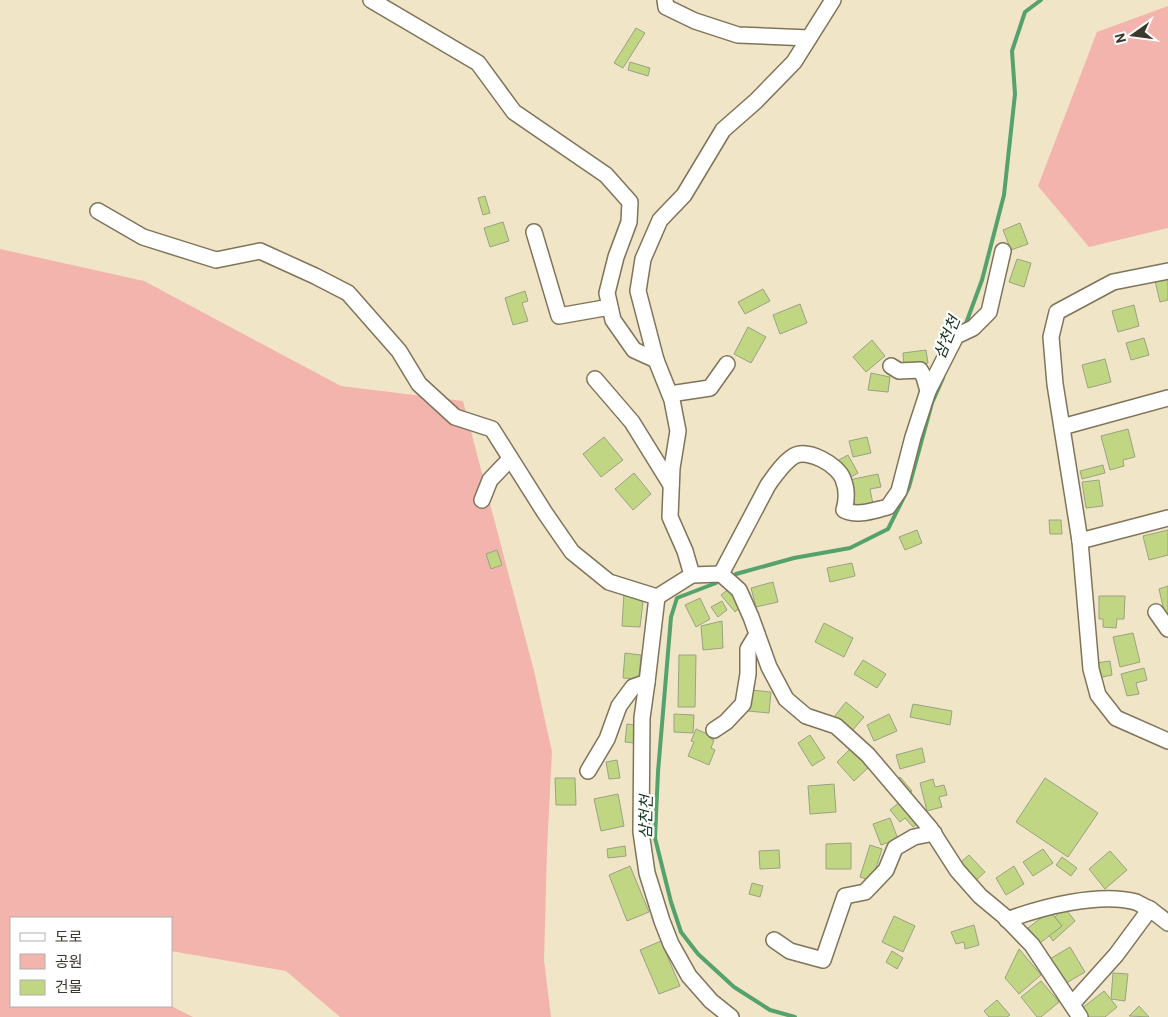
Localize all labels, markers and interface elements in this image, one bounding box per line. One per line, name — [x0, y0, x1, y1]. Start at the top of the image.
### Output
north arrow — [1108, 10, 1158, 60]
text: N — [1111, 32, 1129, 45]
water label: 삼천천 — [929, 311, 964, 361]
water label: 삼천천 — [635, 792, 655, 839]
legend — [10, 917, 172, 1007]
text: 도로 — [55, 927, 83, 945]
text: 공원 — [55, 952, 83, 970]
text: 건물 — [55, 977, 83, 995]

